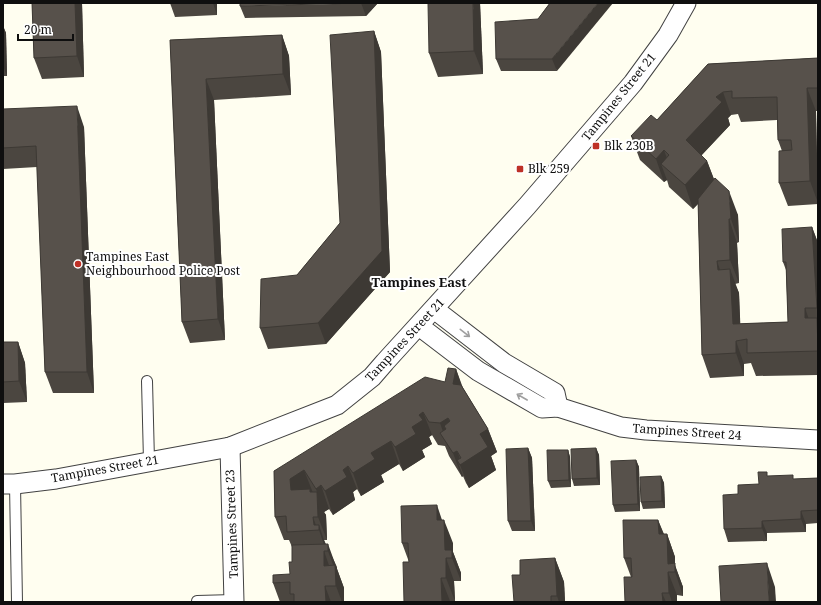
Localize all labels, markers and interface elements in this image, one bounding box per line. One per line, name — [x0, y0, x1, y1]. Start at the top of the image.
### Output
scale bar — [18, 16, 73, 42]
text: 20 m — [24, 21, 52, 38]
street label: Tampines Street 21 — [578, 49, 660, 144]
place label: Blk 230B — [604, 137, 654, 154]
marker: Blk 230B — [591, 141, 601, 151]
place label: Blk 259 — [528, 160, 570, 177]
marker: Blk 259 — [515, 164, 525, 174]
place label: Tampines East Neighbourhood Police Post — [86, 248, 240, 279]
marker: Tampines East Neighbourhood Police Post — [73, 259, 83, 269]
district label: Tampines East — [371, 273, 467, 291]
street label: Tampines Street 21 — [361, 294, 448, 385]
one-way arrow — [460, 329, 471, 337]
one-way arrow — [516, 392, 528, 400]
street label: Tampines Street 24 — [632, 419, 742, 444]
street label: Tampines Street 21 — [50, 451, 160, 486]
street label: Tampines Street 23 — [221, 469, 242, 579]

